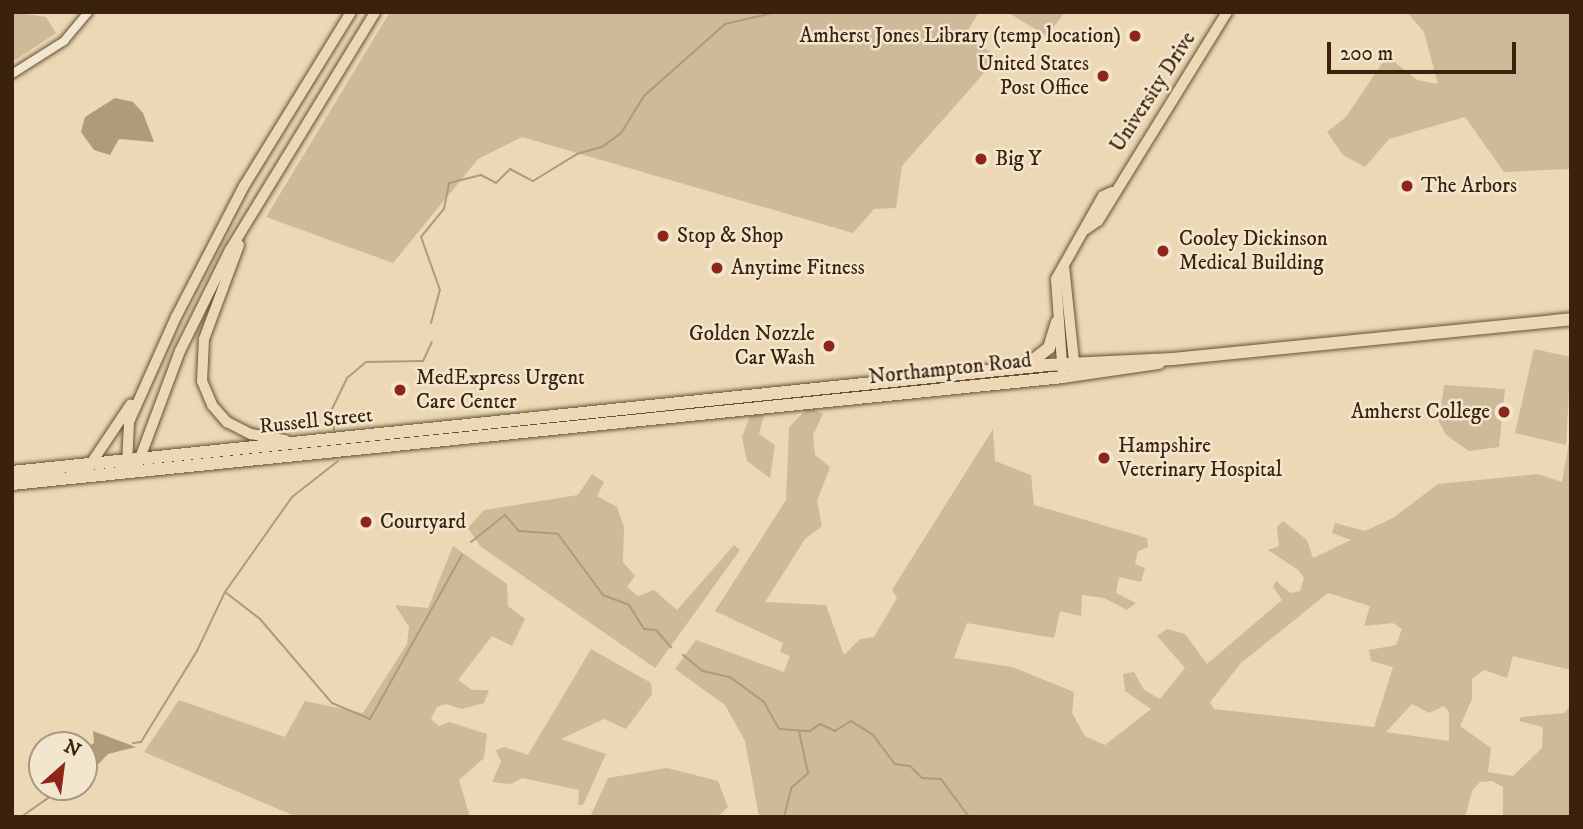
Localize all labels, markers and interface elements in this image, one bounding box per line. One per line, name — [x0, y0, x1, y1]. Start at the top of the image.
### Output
place label: Amherst Jones Library (temp location) — [800, 23, 1121, 49]
street label: University Drive — [1105, 27, 1201, 157]
marker: Amherst Jones Library (temp location) — [1127, 28, 1143, 44]
scale bar — [1331, 28, 1520, 72]
text: 200 m — [1340, 41, 1393, 67]
place label: United States Post Office — [977, 51, 1089, 101]
marker: United States Post Office — [1095, 68, 1111, 84]
place label: Big Y — [995, 146, 1042, 172]
marker: Big Y — [973, 151, 989, 167]
place label: The Arbors — [1421, 173, 1517, 199]
marker: The Arbors — [1399, 178, 1415, 194]
place label: Stop & Shop — [677, 223, 783, 249]
place label: Cooley Dickinson Medical Building — [1179, 226, 1328, 276]
marker: Stop & Shop — [655, 228, 671, 244]
marker: Cooley Dickinson Medical Building — [1153, 241, 1173, 261]
place label: Anytime Fitness — [731, 255, 865, 281]
marker: Anytime Fitness — [709, 260, 725, 276]
place label: Golden Nozzle Car Wash — [689, 321, 815, 371]
marker: Golden Nozzle Car Wash — [821, 338, 837, 354]
street label: Northampton Road — [867, 348, 1033, 390]
place label: MedExpress Urgent Care Center — [416, 365, 585, 415]
marker: MedExpress Urgent Care Center — [390, 380, 410, 400]
place label: Amherst College — [1351, 399, 1490, 425]
street label: Russell Street — [258, 403, 374, 439]
marker: Amherst College — [1496, 404, 1512, 420]
place label: Hampshire Veterinary Hospital — [1118, 433, 1282, 483]
marker: Hampshire Veterinary Hospital — [1096, 450, 1112, 466]
place label: Courtyard — [380, 509, 466, 535]
marker: Courtyard — [358, 514, 374, 530]
north arrow — [28, 731, 98, 801]
text: N — [60, 735, 84, 763]

